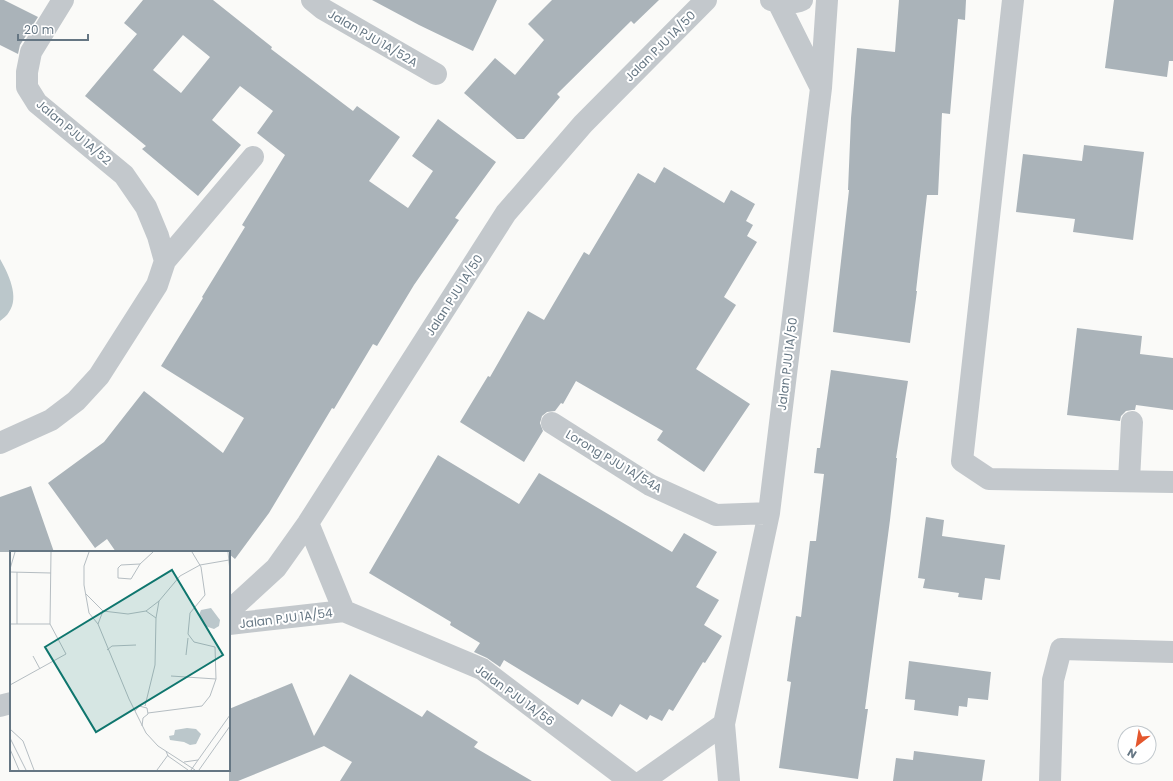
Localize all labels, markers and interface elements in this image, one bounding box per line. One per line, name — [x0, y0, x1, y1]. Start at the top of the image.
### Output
street label: Jalan PJU 1A/52A — [325, 5, 421, 71]
street label: Jalan PJU 1A/50 — [621, 7, 699, 85]
scale bar — [18, 16, 88, 42]
text: 20 m — [24, 21, 54, 38]
street label: Jalan PJU 1A/52 — [33, 96, 115, 168]
street label: Jalan PJU 1A/50 — [421, 251, 487, 339]
street label: Jalan PJU 1A/50 — [773, 316, 801, 412]
street label: Lorong PJU 1A/54A — [563, 426, 665, 496]
inset map — [10, 551, 230, 771]
street label: Jalan PJU 1A/54 — [238, 604, 334, 632]
street label: Jalan PJU 1A/56 — [472, 661, 558, 729]
north arrow — [1117, 725, 1157, 765]
text: N — [1124, 745, 1140, 763]

